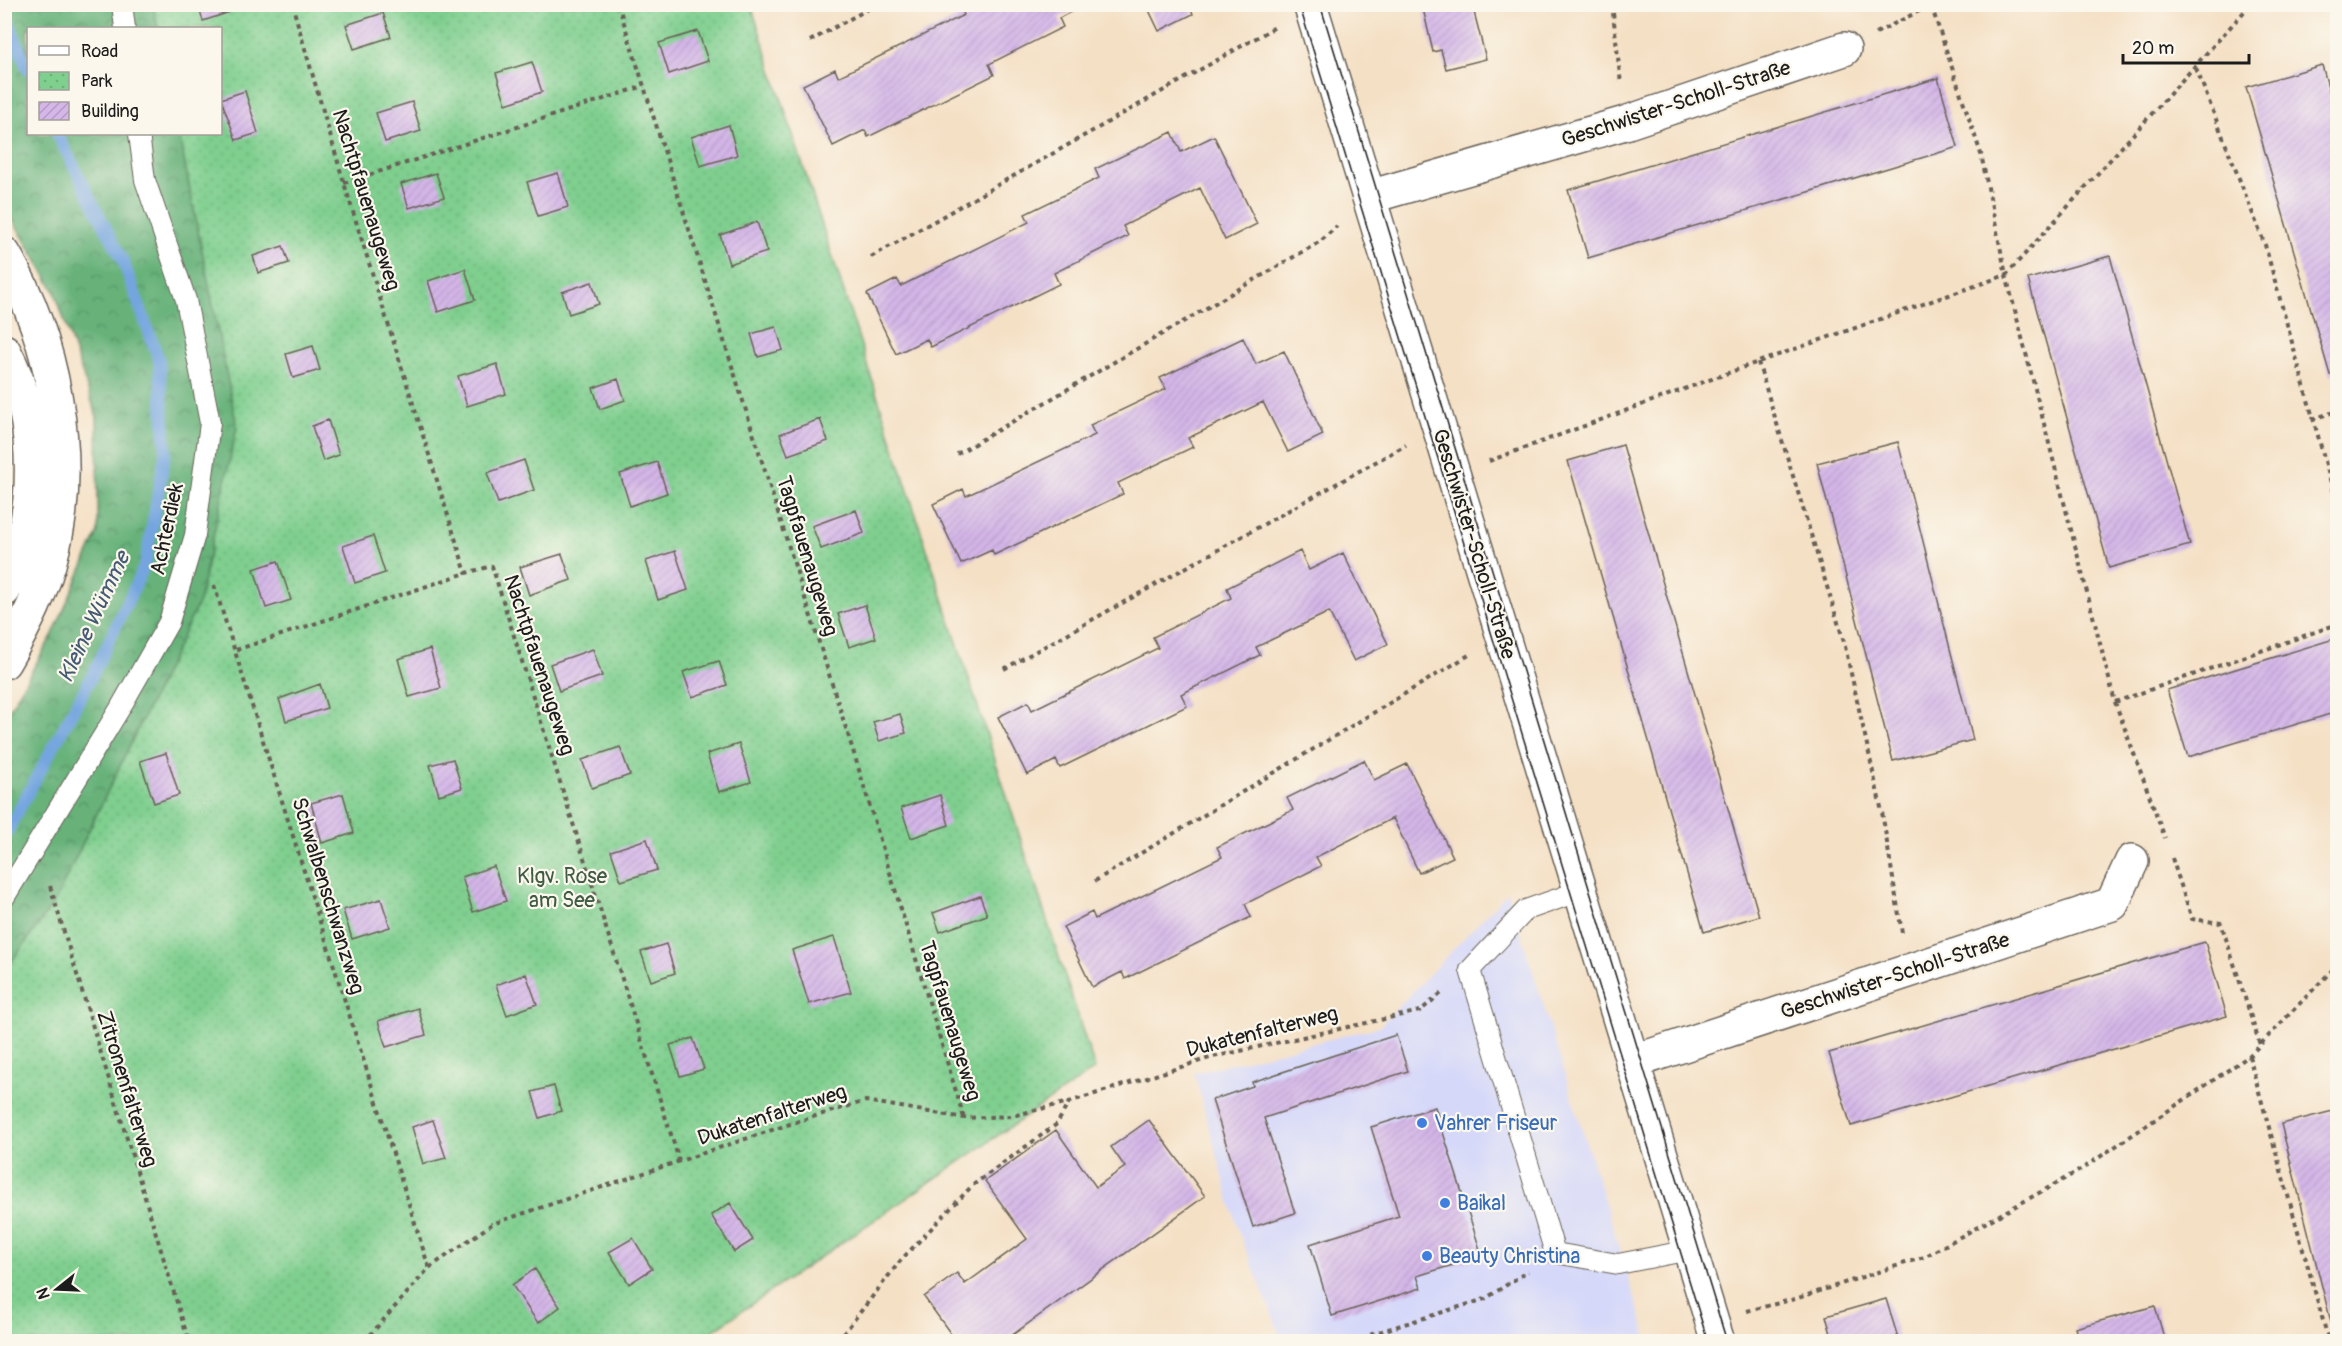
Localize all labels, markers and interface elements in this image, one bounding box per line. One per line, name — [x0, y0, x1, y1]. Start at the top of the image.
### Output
legend — [27, 27, 222, 135]
scale bar — [2123, 27, 2249, 65]
text: 20 m — [2132, 37, 2174, 60]
text: Road — [81, 40, 118, 63]
street label: Geschwister-Scholl-Straße — [1558, 54, 1795, 154]
text: Park — [81, 70, 113, 93]
text: Building — [81, 100, 139, 123]
street label: Nachtpfauenaugeweg — [326, 106, 406, 294]
street label: Geschwister-Scholl-Straße — [1426, 426, 1522, 663]
street label: Tagpfauenaugeweg — [770, 473, 844, 639]
street label: Achterdiek — [144, 480, 190, 577]
water label: Kleine Wümme — [51, 545, 137, 687]
street label: Nachtpfauenaugeweg — [497, 571, 581, 759]
street label: Schwalbenschwanzweg — [285, 794, 371, 998]
park label: Klgv. Rose am See — [517, 863, 608, 914]
street label: Geschwister-Scholl-Straße — [1777, 926, 2014, 1026]
street label: Tagpfauenaugeweg — [913, 938, 987, 1104]
street label: Dukatenfalterweg — [1183, 1000, 1341, 1064]
street label: Zitronenfalterweg — [90, 1007, 164, 1171]
street label: Dukatenfalterweg — [694, 1078, 850, 1152]
place label: Vahrer Friseur — [1434, 1110, 1558, 1137]
marker: Vahrer Friseur — [1415, 1116, 1429, 1130]
place label: Baikal — [1457, 1190, 1506, 1217]
marker: Baikal — [1438, 1196, 1452, 1210]
place label: Beauty Christina — [1439, 1243, 1580, 1270]
marker: Beauty Christina — [1420, 1249, 1434, 1263]
north arrow — [27, 1259, 87, 1319]
text: N — [32, 1285, 55, 1302]

